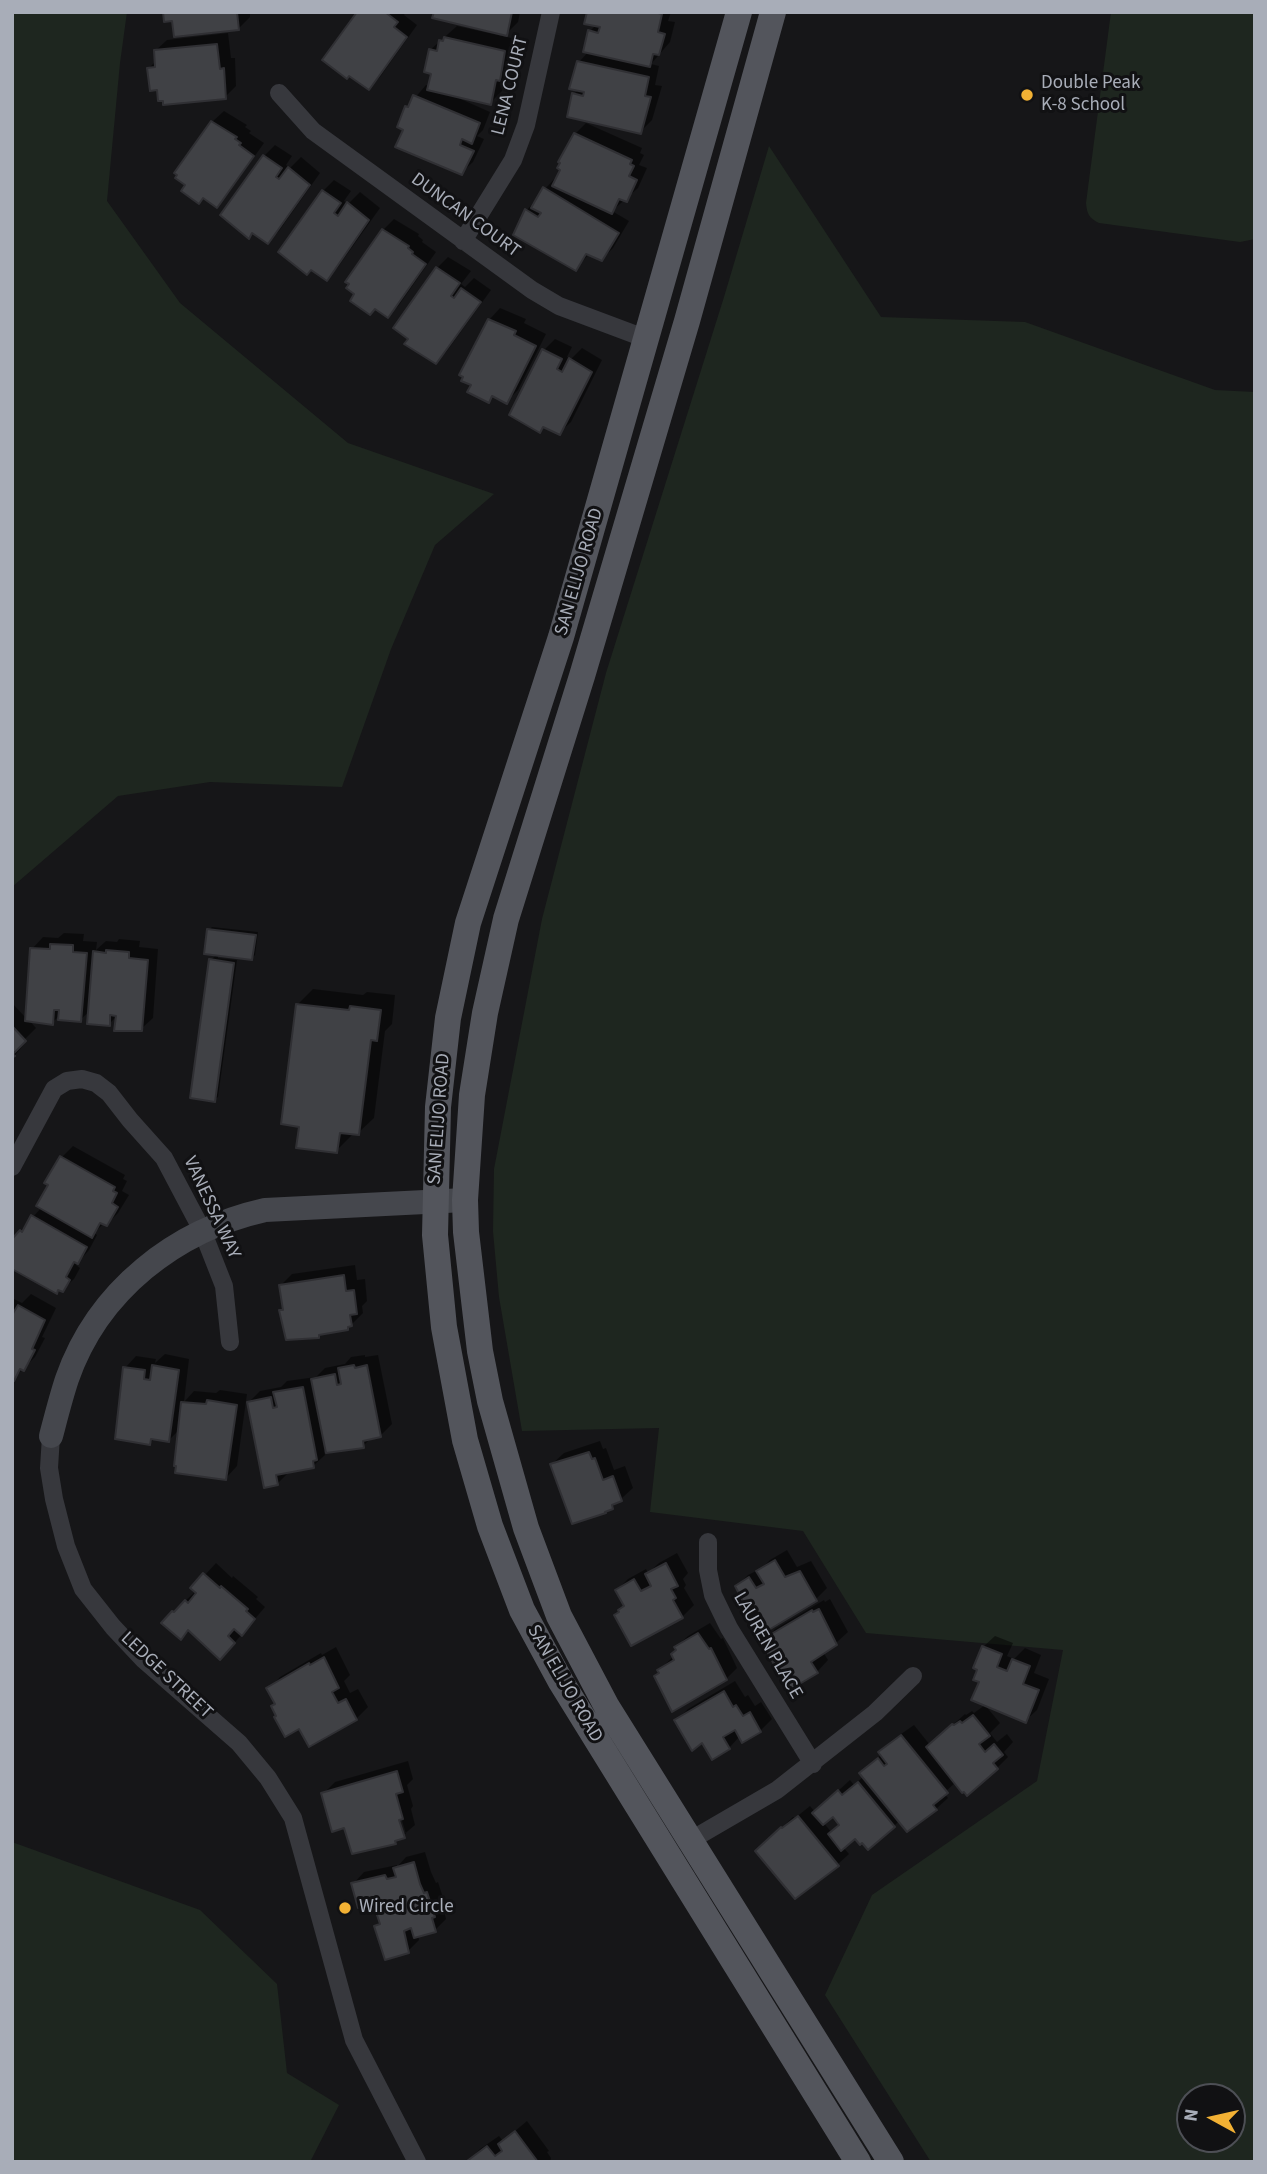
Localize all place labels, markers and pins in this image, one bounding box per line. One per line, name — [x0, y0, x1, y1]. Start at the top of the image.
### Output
place label: Double Peak K-8 School — [1041, 73, 1140, 117]
marker: Double Peak K-8 School — [1019, 87, 1035, 103]
place label: Wired Circle — [359, 1897, 454, 1919]
marker: Wired Circle — [337, 1900, 353, 1916]

